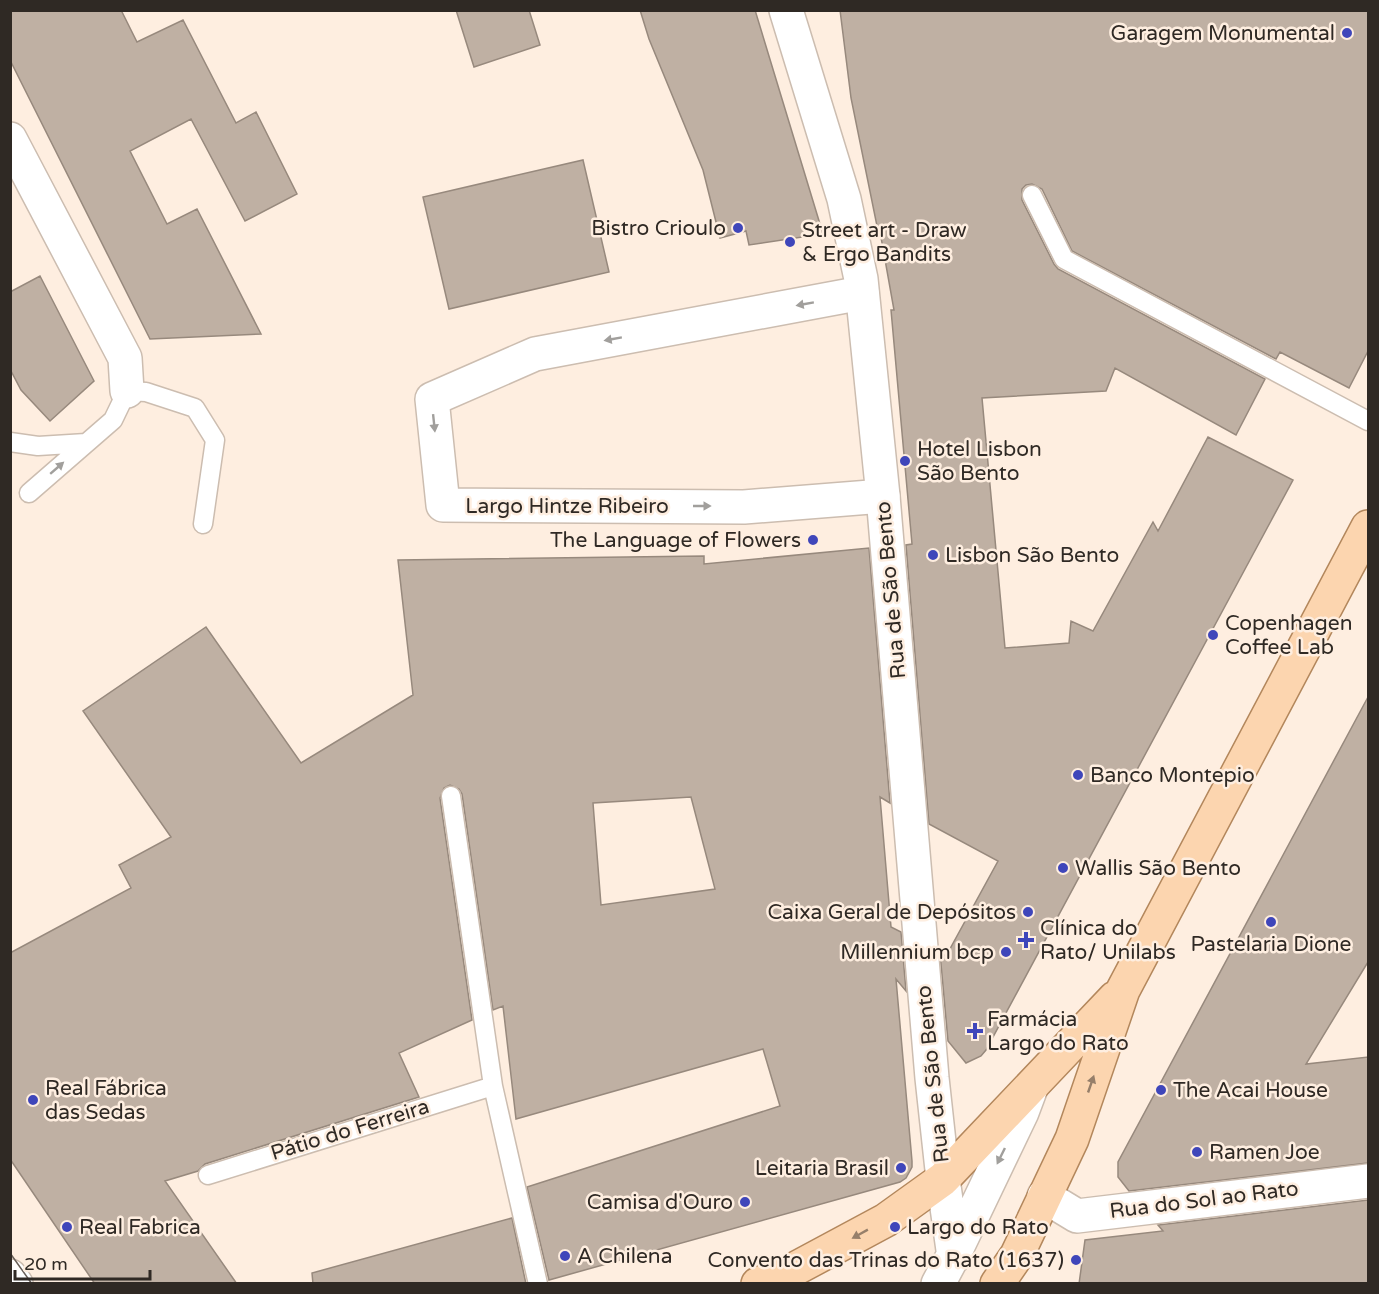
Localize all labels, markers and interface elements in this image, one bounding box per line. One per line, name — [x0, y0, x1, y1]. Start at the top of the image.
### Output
place label: Garagem Monumental — [1111, 21, 1335, 46]
marker: Garagem Monumental — [1340, 26, 1354, 40]
place label: Bistro Crioulo — [591, 216, 726, 241]
place label: Street art - Draw & Ergo Bandits — [802, 218, 967, 267]
marker: Bistro Crioulo — [731, 221, 745, 235]
marker: Street art - Draw & Ergo Bandits — [783, 235, 797, 249]
one-way arrow — [795, 300, 814, 309]
one-way arrow — [603, 335, 622, 344]
one-way arrow — [429, 413, 439, 432]
place label: Hotel Lisbon São Bento — [917, 437, 1042, 486]
marker: Hotel Lisbon São Bento — [898, 454, 912, 468]
one-way arrow — [49, 462, 64, 475]
street label: Largo Hintze Ribeiro — [465, 494, 669, 519]
street label: Rua de São Bento — [871, 500, 911, 680]
one-way arrow — [693, 501, 712, 511]
place label: The Language of Flowers — [550, 528, 801, 553]
marker: The Language of Flowers — [806, 533, 820, 547]
place label: Lisbon São Bento — [945, 543, 1119, 568]
marker: Lisbon São Bento — [926, 548, 940, 562]
place label: Copenhagen Coffee Lab — [1225, 611, 1352, 660]
marker: Copenhagen Coffee Lab — [1206, 628, 1220, 642]
place label: Banco Montepio — [1090, 763, 1255, 788]
marker: Banco Montepio — [1071, 768, 1085, 782]
place label: Wallis São Bento — [1075, 856, 1241, 881]
marker: Wallis São Bento — [1056, 861, 1070, 875]
place label: Caixa Geral de Depósitos — [768, 900, 1016, 925]
marker: Caixa Geral de Depósitos — [1021, 905, 1035, 919]
marker: Pastelaria Dione — [1264, 915, 1278, 929]
place label: Clínica do Rato/ Unilabs — [1040, 916, 1176, 965]
marker: Clínica do Rato/ Unilabs — [1017, 931, 1035, 949]
place label: Pastelaria Dione — [1191, 932, 1352, 957]
place label: Millennium bcp — [840, 940, 994, 965]
marker: Millennium bcp — [999, 945, 1013, 959]
street label: Rua de São Bento — [911, 984, 955, 1164]
place label: Farmácia Largo do Rato — [987, 1007, 1129, 1056]
marker: Farmácia Largo do Rato — [968, 1024, 982, 1038]
one-way arrow — [1087, 1075, 1096, 1093]
place label: Real Fábrica das Sedas — [45, 1076, 167, 1125]
place label: The Acai House — [1173, 1078, 1328, 1103]
marker: The Acai House — [1154, 1083, 1168, 1097]
marker: Real Fábrica das Sedas — [26, 1093, 40, 1107]
street label: Pátio do Ferreira — [268, 1094, 432, 1166]
place label: Ramen Joe — [1209, 1140, 1320, 1165]
marker: Ramen Joe — [1190, 1145, 1204, 1159]
one-way arrow — [996, 1147, 1005, 1164]
place label: Leitaria Brasil — [755, 1156, 889, 1181]
marker: Leitaria Brasil — [894, 1161, 908, 1175]
street label: Rua do Sol ao Rato — [1108, 1176, 1300, 1224]
place label: Camisa d'Ouro — [587, 1190, 733, 1215]
marker: Camisa d'Ouro — [738, 1195, 752, 1209]
place label: Real Fabrica — [79, 1215, 201, 1240]
place label: Largo do Rato — [907, 1215, 1049, 1240]
marker: Real Fabrica — [60, 1220, 74, 1234]
marker: Largo do Rato — [888, 1220, 902, 1234]
one-way arrow — [851, 1229, 868, 1239]
scale bar — [15, 1243, 150, 1281]
place label: A Chilena — [577, 1244, 672, 1269]
place label: Convento das Trinas do Rato (1637) — [707, 1248, 1064, 1273]
marker: A Chilena — [558, 1249, 572, 1263]
text: 20 m — [24, 1253, 68, 1275]
marker: Convento das Trinas do Rato (1637) — [1069, 1253, 1083, 1267]

